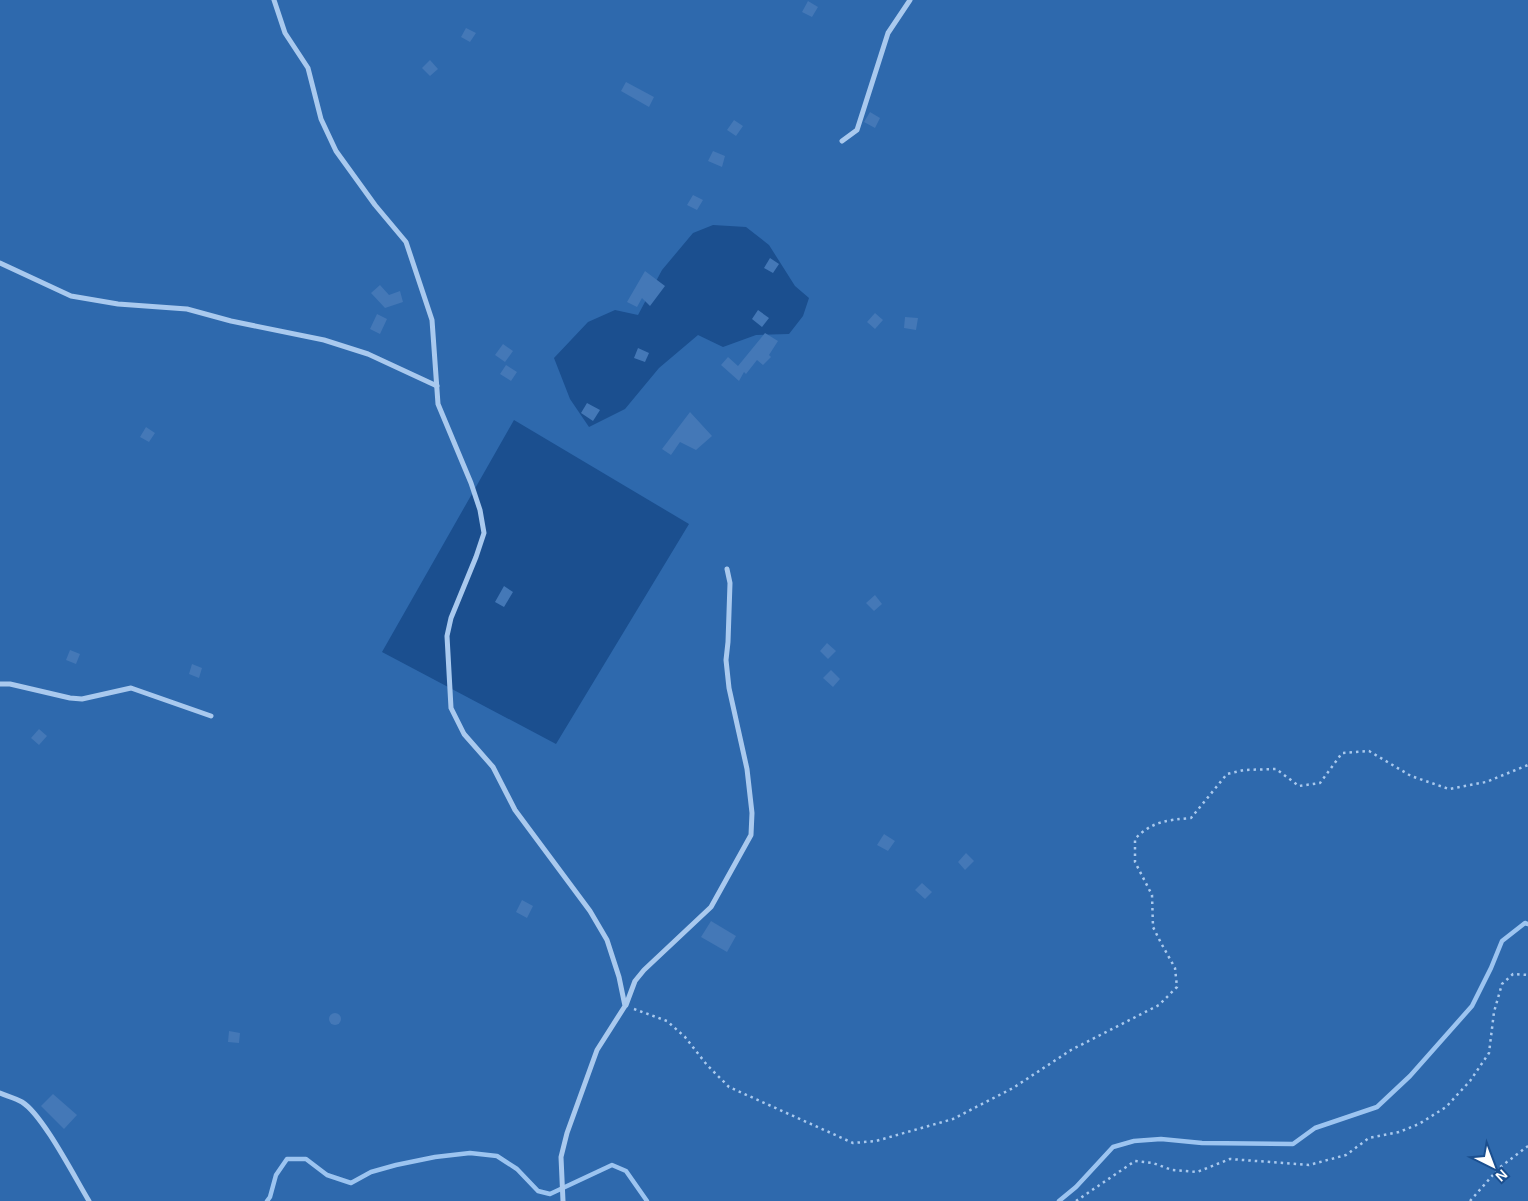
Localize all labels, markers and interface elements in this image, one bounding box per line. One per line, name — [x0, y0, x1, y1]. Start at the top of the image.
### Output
north arrow — [1468, 1141, 1518, 1191]
text: N — [1493, 1166, 1511, 1185]

